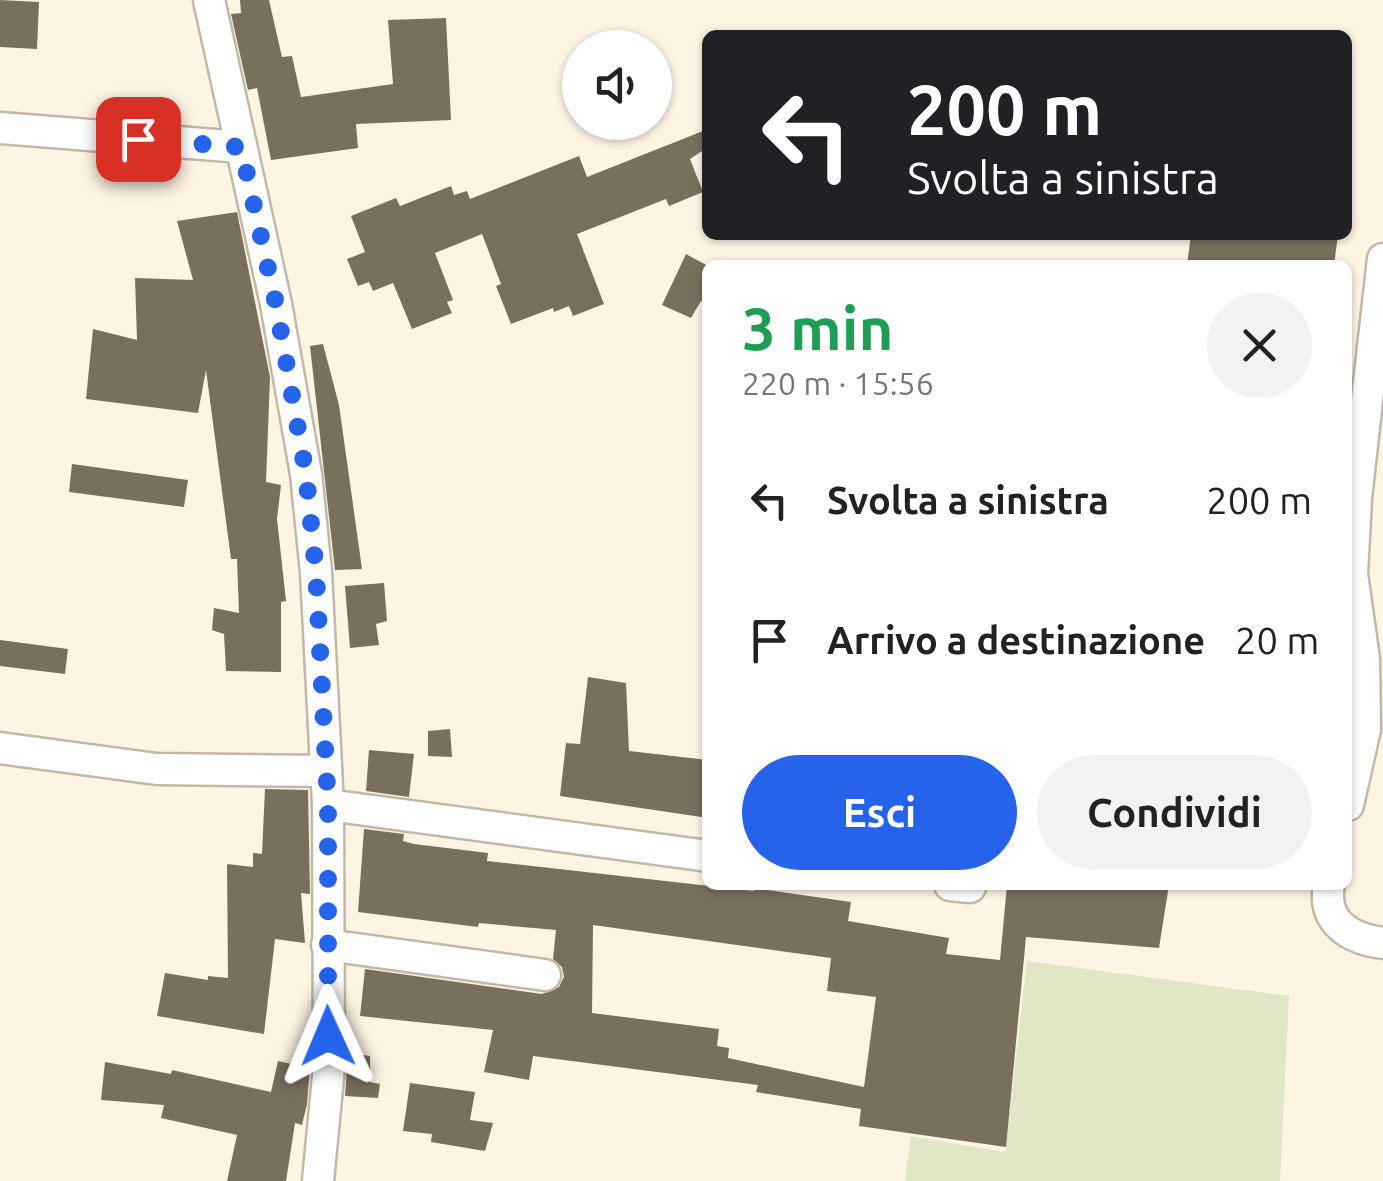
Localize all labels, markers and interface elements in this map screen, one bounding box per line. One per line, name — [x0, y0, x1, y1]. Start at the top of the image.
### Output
map controls — [562, 30, 672, 140]
button: sound — [562, 30, 672, 140]
icon: left — [742, 70, 872, 200]
text: 200 m — [907, 70, 1102, 148]
pin — [96, 97, 181, 182]
icon: arrive — [111, 112, 166, 167]
text: Svolta a sinistra — [907, 152, 1219, 203]
button: close — [1207, 293, 1312, 398]
text: 3 min — [742, 294, 894, 361]
text: 220 m · 15:56 — [742, 365, 934, 401]
icon: left — [742, 473, 797, 528]
text: Svolta a sinistra — [827, 479, 1109, 521]
text: 200 m — [1206, 479, 1312, 521]
icon: arrive — [742, 613, 797, 668]
text: Arrivo a destinazione — [827, 619, 1205, 661]
text: 20 m — [1235, 619, 1319, 661]
button: Esci — [742, 755, 1017, 870]
button: Condividi — [1037, 755, 1312, 870]
position arrow — [276, 984, 380, 1088]

